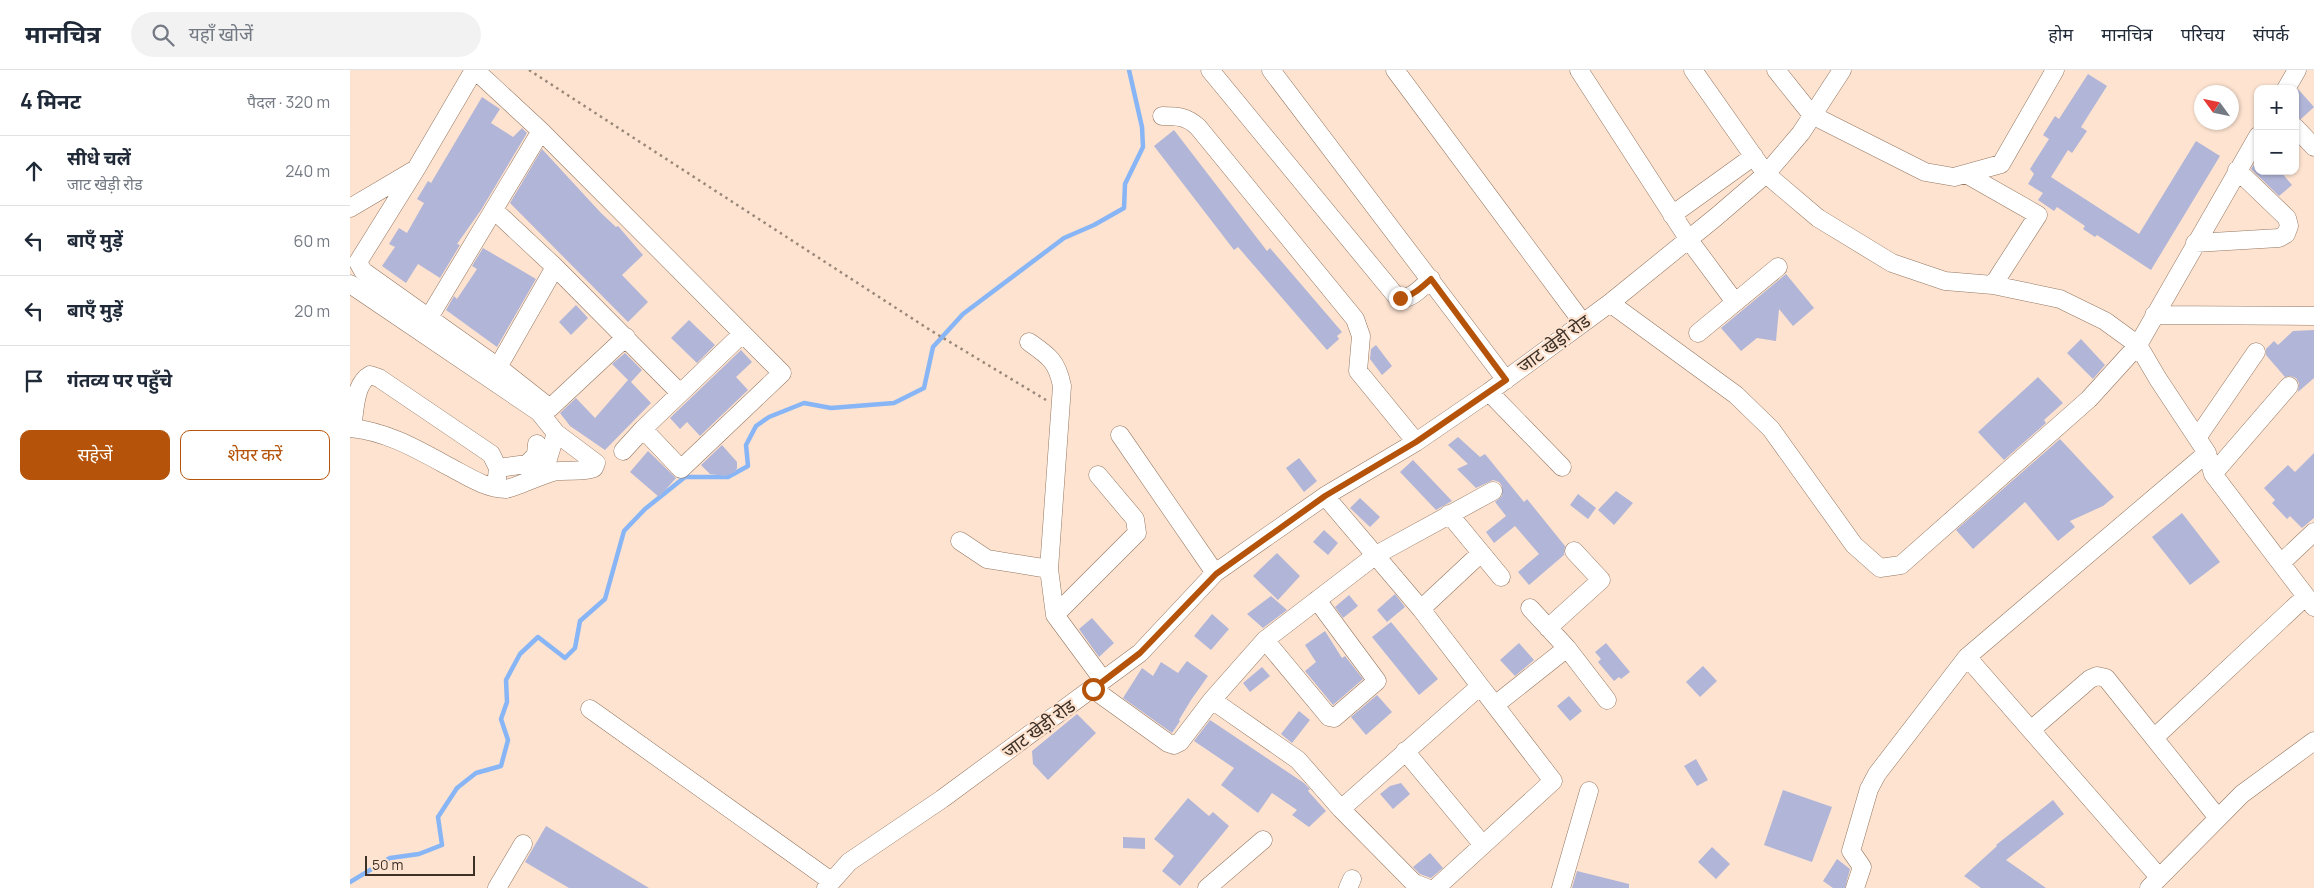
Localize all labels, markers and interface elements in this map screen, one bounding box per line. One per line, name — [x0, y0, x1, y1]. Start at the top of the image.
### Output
search box — [131, 12, 481, 57]
text: मानचित्र — [25, 17, 101, 50]
icon: search — [149, 21, 177, 49]
text: यहाँ खोजें — [189, 21, 253, 47]
text: होम — [2048, 22, 2073, 46]
text: मानचित्र — [2101, 22, 2153, 46]
text: परिचय — [2181, 22, 2225, 46]
text: संपर्क — [2253, 22, 2289, 46]
north arrow — [2194, 85, 2239, 130]
map controls — [2254, 85, 2299, 175]
button: + — [2254, 85, 2299, 130]
text: 4 मिनट — [20, 87, 81, 115]
text: पैदल · 320 m — [247, 91, 330, 113]
button: − — [2254, 130, 2299, 175]
text: सीधे चलें — [67, 145, 131, 171]
icon: ahead — [20, 157, 48, 185]
text: 240 m — [285, 160, 330, 182]
text: जाट खेड़ी रोड — [67, 173, 143, 195]
icon: left — [20, 227, 48, 255]
text: बाएँ मुड़ें — [67, 227, 123, 253]
text: 60 m — [294, 230, 330, 252]
route end — [1389, 287, 1412, 310]
icon: left — [20, 297, 48, 325]
text: बाएँ मुड़ें — [67, 297, 123, 323]
text: 20 m — [294, 300, 330, 322]
street label: जाट खेड़ी रोड — [1512, 308, 1595, 378]
icon: arrive — [20, 367, 48, 395]
text: गंतव्य पर पहुँचे — [67, 367, 172, 393]
button: सहेजें — [20, 430, 170, 480]
button: शेयर करें — [180, 430, 330, 480]
route start — [1082, 678, 1105, 701]
street label: जाट खेड़ी रोड — [997, 693, 1080, 763]
scale bar — [365, 853, 475, 876]
text: 50 m — [372, 855, 403, 874]

